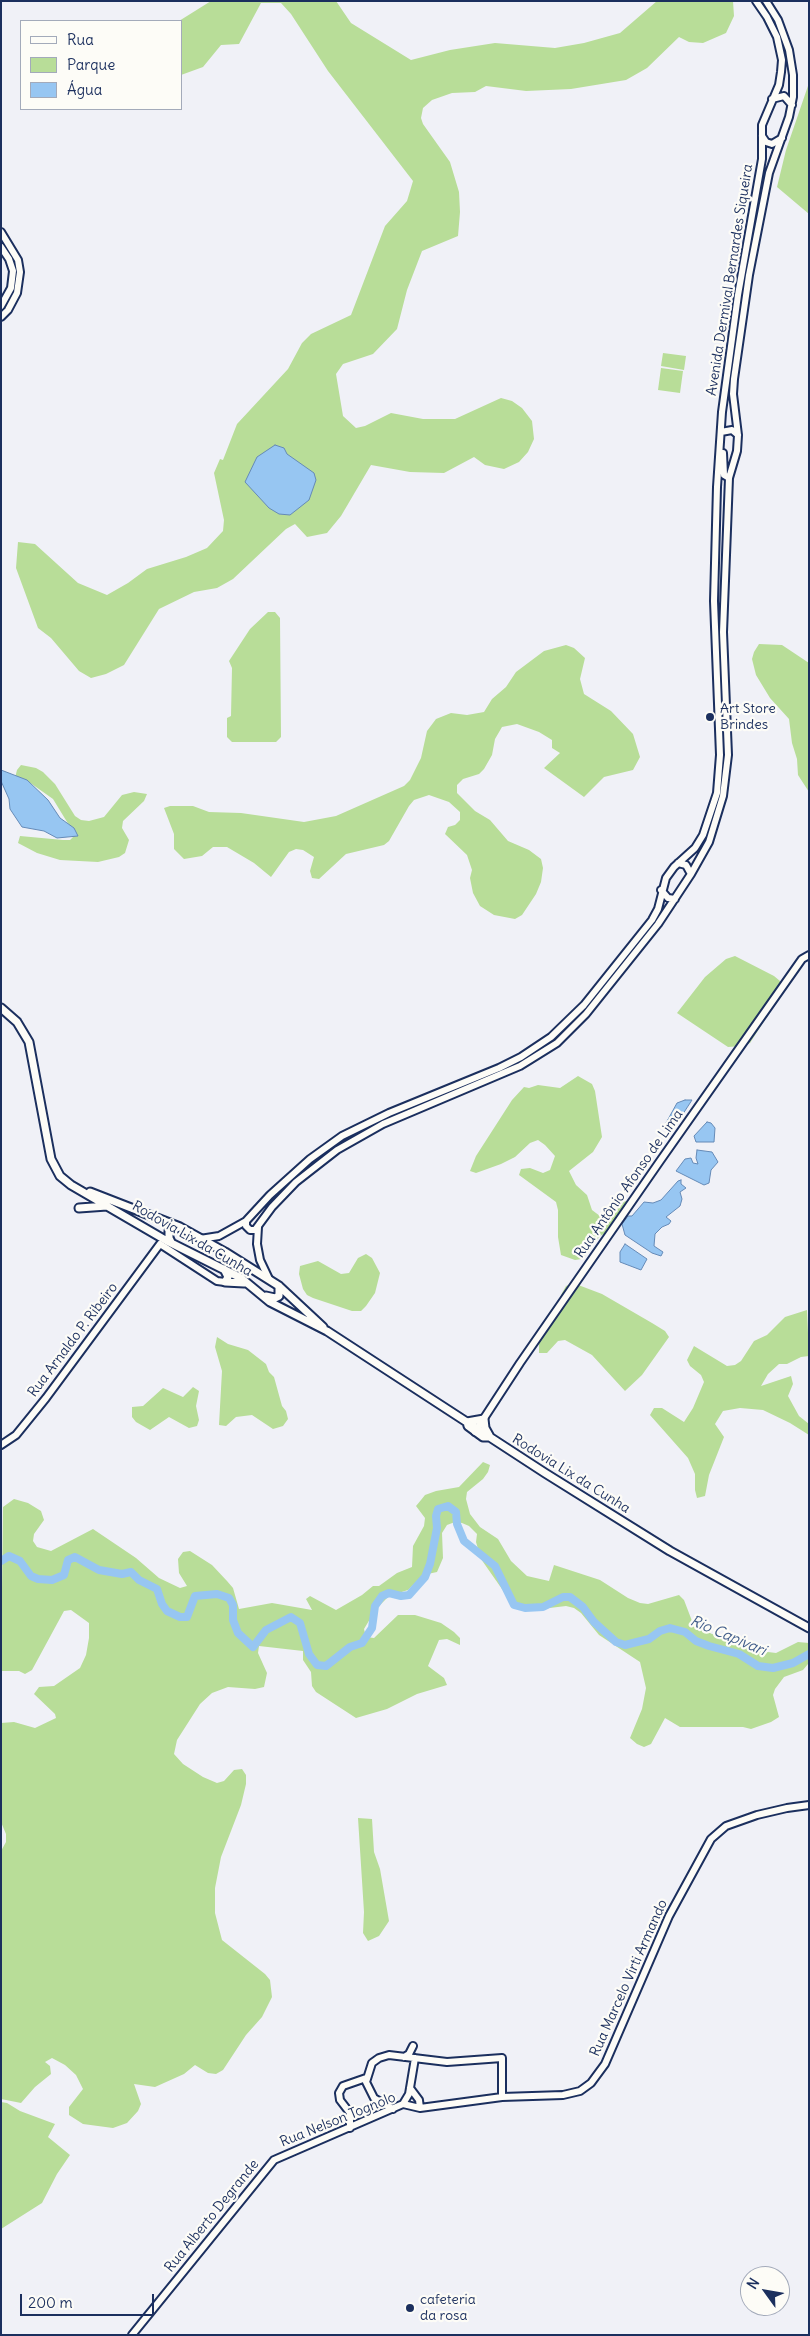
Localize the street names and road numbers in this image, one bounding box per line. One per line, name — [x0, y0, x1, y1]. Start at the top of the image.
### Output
street label: Avenida Dermival Bernardes Siqueira — [703, 163, 757, 397]
street label: Rua Antônio Afonso de Lima — [571, 1107, 687, 1261]
street label: Rodovia Lix da Cunha — [129, 1198, 255, 1280]
street label: Rua Arnaldo P. Ribeiro — [24, 1279, 122, 1401]
street label: Rodovia Lix da Cunha — [509, 1431, 633, 1517]
street label: Rua Marcelo Virti Armando — [587, 1897, 671, 2059]
street label: Rua Nelson Tognolo — [278, 2089, 398, 2151]
street label: Rua Alberto Degrande — [161, 2156, 263, 2276]

